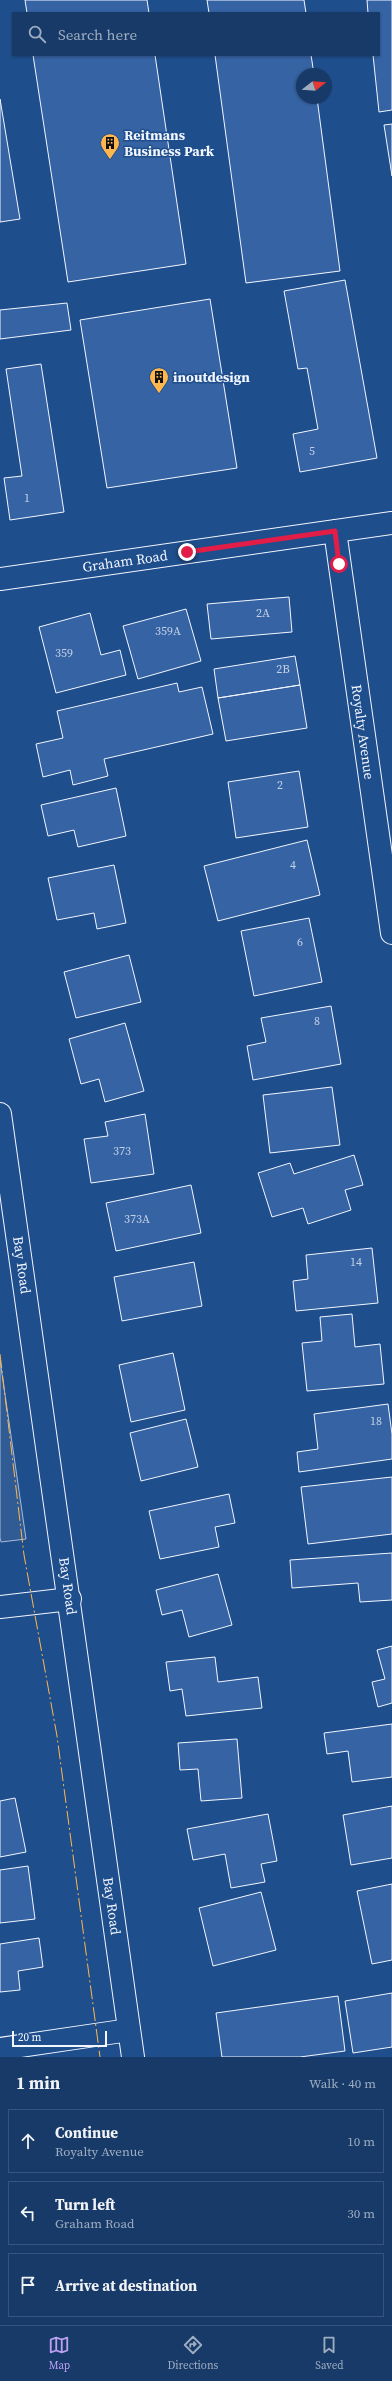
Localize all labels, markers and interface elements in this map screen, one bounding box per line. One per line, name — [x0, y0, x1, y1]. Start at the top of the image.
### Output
search box — [12, 12, 380, 56]
icon: search — [26, 23, 48, 45]
text: Search here — [58, 24, 137, 45]
north arrow — [296, 68, 332, 104]
place label: Reitmans Business Park — [124, 125, 215, 161]
building icon: Reitmans Business Park — [99, 132, 121, 160]
building icon: inoutdesign — [148, 366, 170, 394]
place label: inoutdesign — [173, 367, 250, 387]
house number: 5 — [309, 443, 315, 459]
house number: 1 — [24, 490, 30, 506]
route end — [178, 543, 196, 561]
street label: Graham Road — [81, 545, 169, 577]
route start — [330, 555, 348, 573]
house number: 2A — [256, 605, 270, 621]
house number: 359A — [155, 623, 181, 639]
house number: 359 — [55, 645, 73, 661]
house number: 2B — [276, 661, 290, 677]
street label: Royalty Avenue — [346, 683, 380, 781]
house number: 2 — [277, 777, 283, 793]
house number: 4 — [290, 857, 296, 873]
house number: 6 — [297, 934, 303, 950]
house number: 8 — [314, 1013, 320, 1029]
house number: 373 — [113, 1143, 131, 1159]
house number: 373A — [124, 1211, 150, 1227]
street label: Bay Road — [8, 1235, 36, 1295]
house number: 14 — [350, 1254, 362, 1270]
house number: 18 — [370, 1413, 382, 1429]
street label: Bay Road — [54, 1556, 82, 1616]
street label: Bay Road — [98, 1876, 126, 1936]
scale bar — [12, 2029, 107, 2048]
text: 20 m — [18, 2030, 41, 2045]
text: 1 min — [16, 2071, 60, 2095]
text: Walk · 40 m — [309, 2075, 376, 2092]
text: Continue — [55, 2122, 118, 2143]
icon: ahead — [17, 2130, 39, 2152]
text: 10 m — [347, 2133, 375, 2150]
text: Royalty Avenue — [55, 2143, 144, 2160]
text: Turn left — [55, 2194, 115, 2215]
icon: left — [17, 2202, 39, 2224]
text: 30 m — [347, 2205, 375, 2222]
text: Graham Road — [55, 2215, 134, 2232]
icon: arrive — [17, 2274, 39, 2296]
text: Arrive at destination — [55, 2275, 197, 2296]
tab: Map — [48, 2334, 70, 2373]
tab: Directions — [167, 2334, 218, 2373]
tab: Saved — [315, 2334, 344, 2373]

